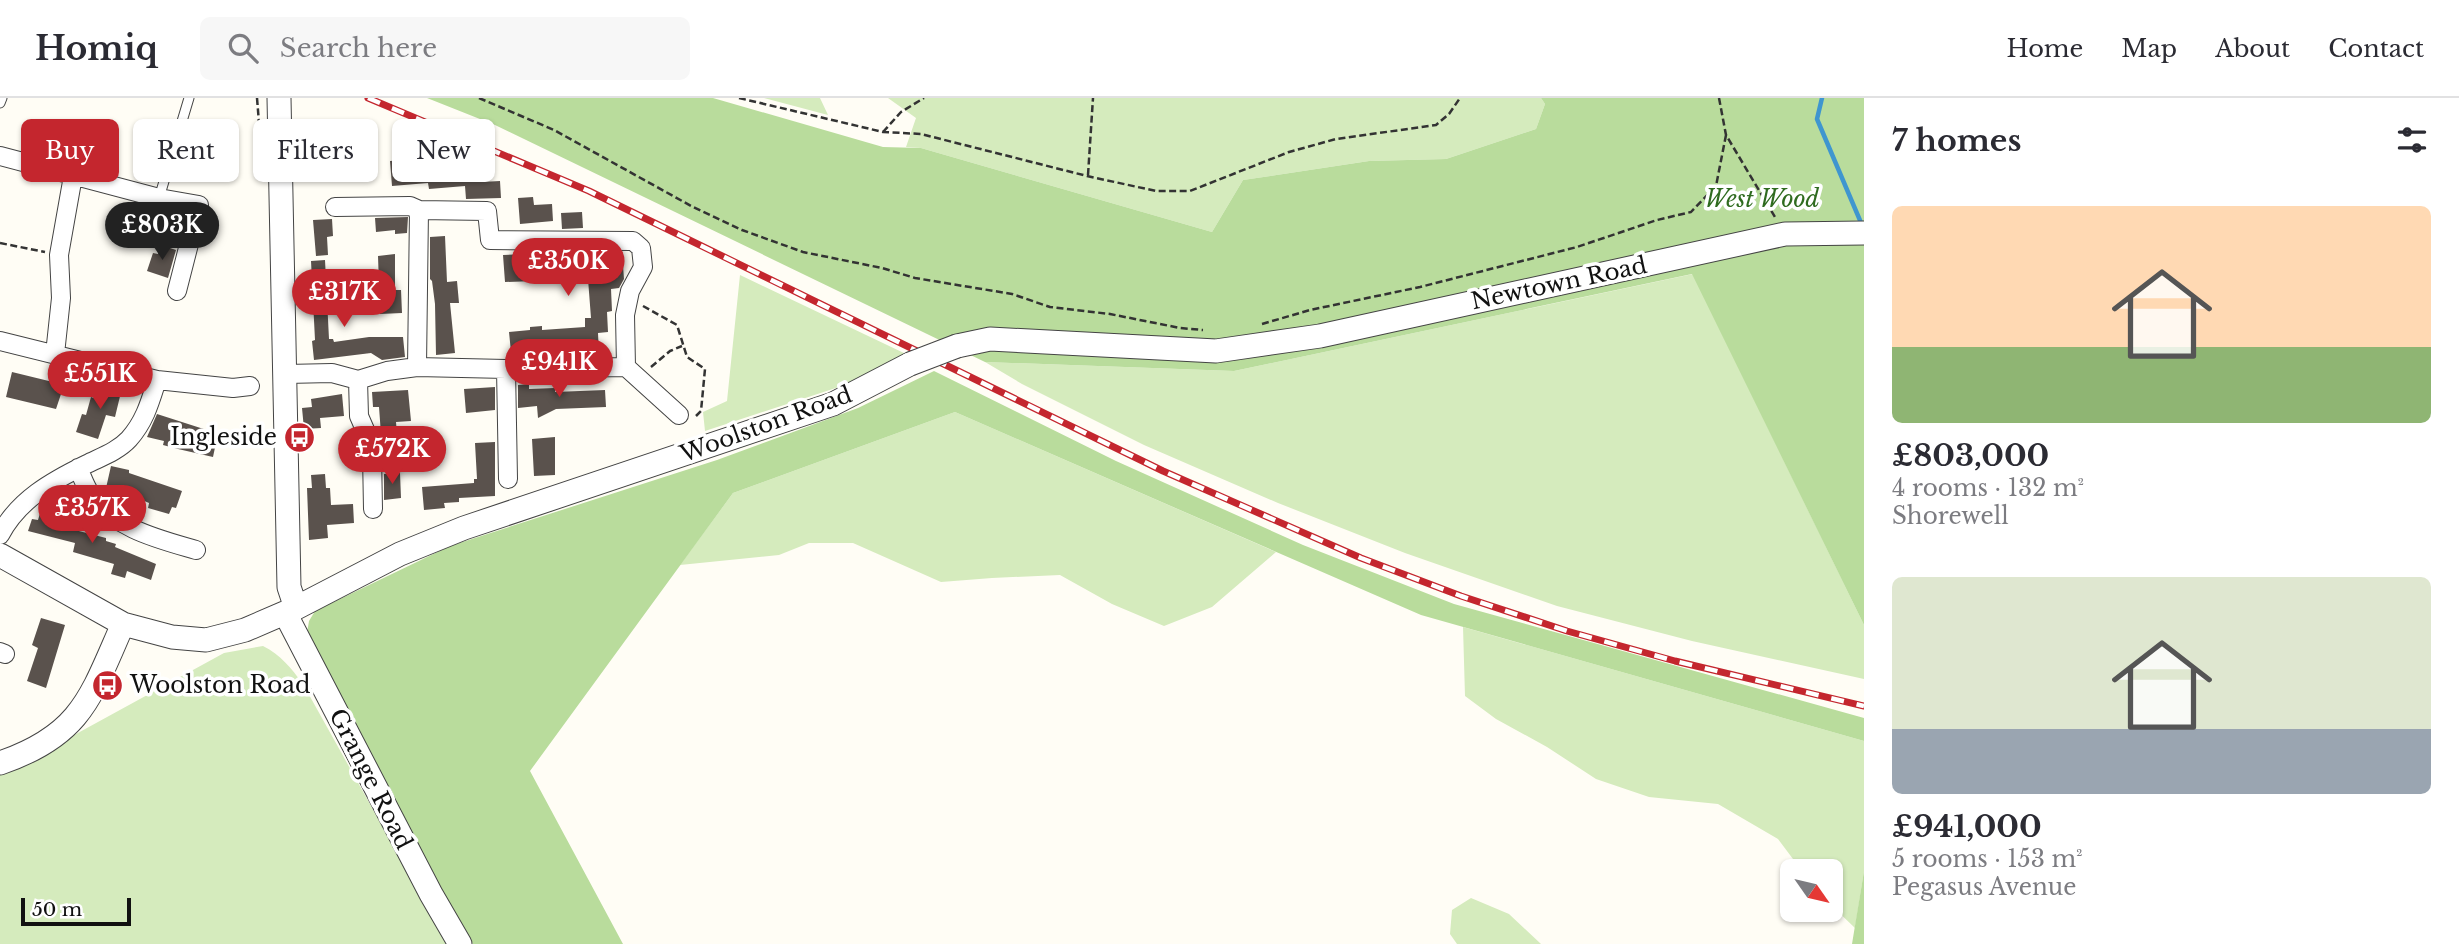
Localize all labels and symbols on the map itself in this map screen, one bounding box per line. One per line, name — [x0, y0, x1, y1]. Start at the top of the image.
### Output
park label: West Wood — [1705, 185, 1819, 213]
pin: £803K — [113, 202, 211, 262]
pin: £350K — [519, 238, 617, 298]
street label: Newtown Road — [1469, 251, 1649, 315]
pin: £317K — [295, 270, 393, 329]
pin: £941K — [510, 340, 608, 399]
pin: £551K — [51, 352, 149, 411]
street label: Woolston Road — [675, 380, 856, 468]
bus stop icon: Ingleside — [283, 420, 317, 454]
place label: Ingleside — [170, 423, 277, 451]
pin: £572K — [343, 426, 441, 486]
pin: £357K — [43, 486, 141, 545]
bus stop icon: Woolston Road — [90, 668, 124, 702]
place label: Woolston Road — [129, 671, 311, 699]
street label: Grange Road — [324, 704, 418, 854]
north arrow — [1780, 859, 1843, 922]
scale bar — [21, 895, 131, 927]

